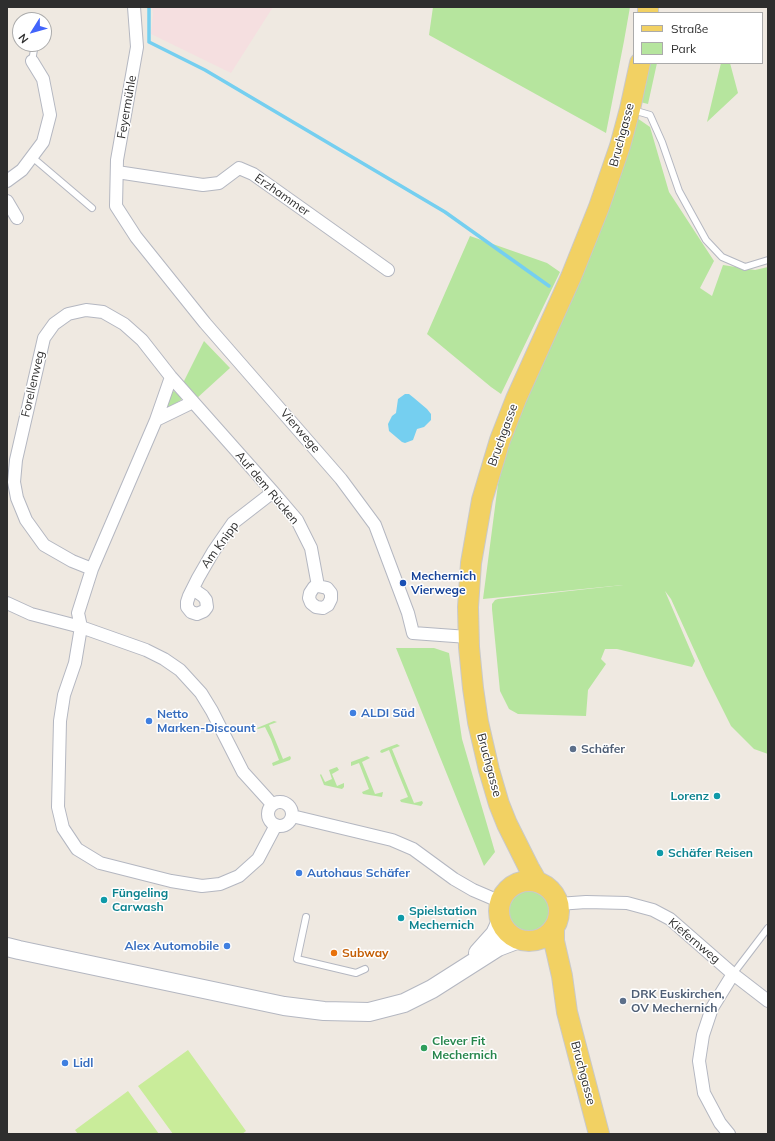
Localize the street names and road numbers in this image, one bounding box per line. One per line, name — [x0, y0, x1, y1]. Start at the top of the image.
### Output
street label: Feyermühle — [114, 74, 140, 140]
street label: Bruchgasse — [607, 102, 637, 168]
street label: Erzhammer — [252, 171, 312, 219]
street label: Forellenweg — [18, 350, 48, 418]
street label: Bruchgasse — [485, 402, 521, 468]
street label: Vierwege — [277, 406, 323, 456]
street label: Auf dem Rücken — [232, 448, 302, 528]
street label: Am Knipp — [198, 519, 242, 571]
street label: Bruchgasse — [474, 732, 504, 798]
street label: Kiefernweg — [665, 915, 723, 967]
street label: Bruchgasse — [568, 1040, 598, 1106]

